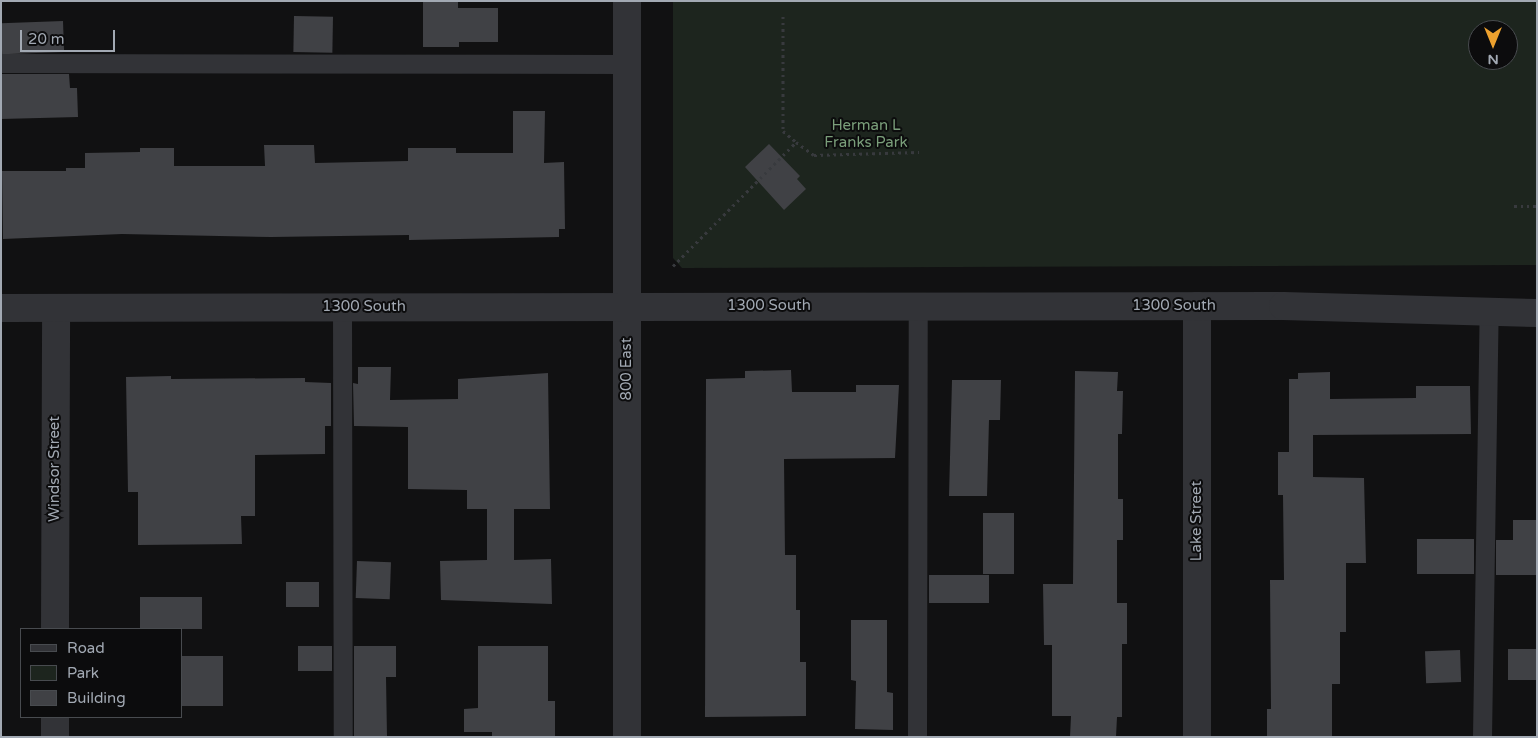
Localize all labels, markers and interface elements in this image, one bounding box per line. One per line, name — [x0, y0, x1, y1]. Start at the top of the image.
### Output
scale bar — [22, 20, 118, 52]
north arrow — [1468, 20, 1518, 70]
text: 20 m — [28, 30, 65, 48]
text: N — [1487, 51, 1499, 68]
park label: Herman L Franks Park — [824, 116, 908, 151]
street label: 1300 South — [727, 297, 811, 315]
street label: 1300 South — [1132, 297, 1216, 315]
street label: 1300 South — [322, 298, 406, 316]
street label: 800 East — [618, 338, 636, 400]
street label: Windsor Street — [46, 416, 64, 522]
street label: Lake Street — [1188, 481, 1206, 561]
legend — [20, 628, 182, 718]
text: Road — [67, 639, 105, 657]
text: Park — [67, 664, 99, 682]
text: Building — [67, 689, 126, 707]

